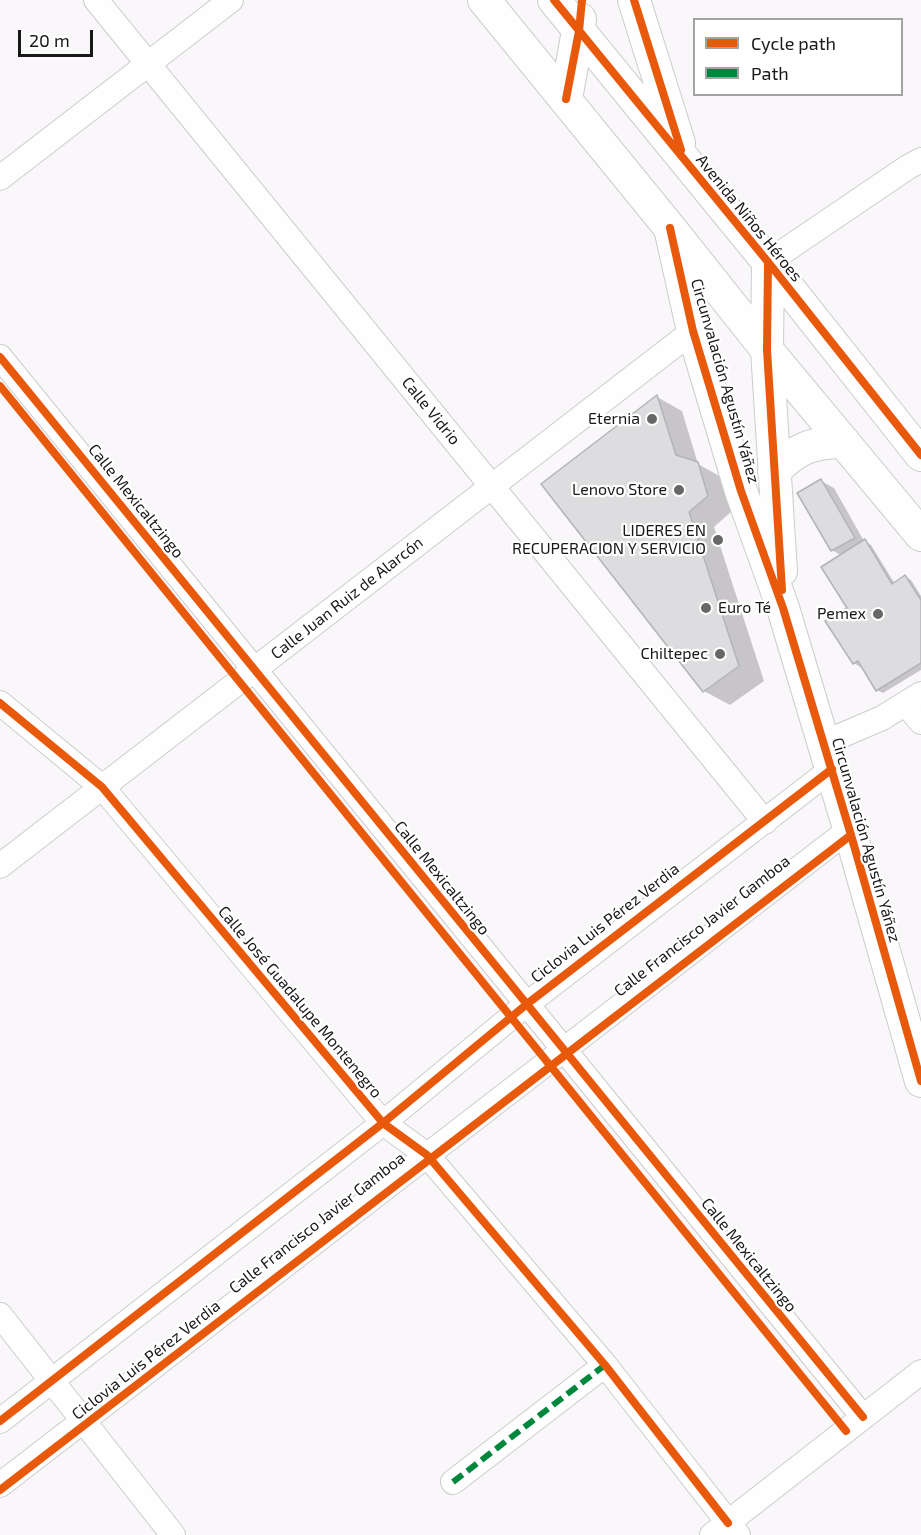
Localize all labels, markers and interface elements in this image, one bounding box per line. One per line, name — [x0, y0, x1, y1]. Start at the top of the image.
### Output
scale bar — [21, 18, 96, 56]
legend — [693, 18, 903, 96]
text: 20 m — [29, 29, 70, 51]
text: Cycle path — [751, 32, 836, 54]
text: Path — [751, 62, 789, 84]
street label: Avenida Niños Héroes — [692, 151, 806, 285]
street label: Circunvalación Agustín Yáñez — [687, 276, 763, 486]
street label: Calle Vidrio — [398, 373, 464, 449]
place label: Eternia — [588, 409, 640, 429]
marker: Eternia — [645, 412, 659, 426]
street label: Calle Mexicaltzingo — [84, 440, 188, 562]
place label: Lenovo Store — [572, 480, 667, 500]
marker: Lenovo Store — [672, 483, 686, 497]
place label: LIDERES EN RECUPERACION Y SERVICIO — [512, 521, 706, 559]
street label: Calle Juan Ruiz de Alarcón — [267, 533, 427, 663]
marker: LIDERES EN RECUPERACION Y SERVICIO — [711, 533, 725, 547]
place label: Euro Té — [718, 598, 771, 618]
marker: Euro Té — [699, 601, 713, 615]
place label: Pemex — [817, 604, 866, 624]
marker: Pemex — [871, 607, 885, 621]
place label: Chiltepec — [641, 644, 708, 664]
marker: Chiltepec — [713, 647, 727, 661]
street label: Circunvalación Agustín Yáñez — [828, 735, 904, 945]
street label: Calle Mexicaltzingo — [390, 817, 494, 939]
street label: Calle Francisco Javier Gamboa — [610, 851, 794, 1001]
street label: Ciclovia Luis Pérez Verdia — [527, 859, 683, 987]
street label: Calle José Guadalupe Montenegro — [214, 902, 386, 1102]
street label: Calle Francisco Javier Gamboa — [225, 1148, 409, 1298]
street label: Calle Mexicaltzingo — [697, 1194, 801, 1316]
street label: Ciclovia Luis Pérez Verdia — [68, 1296, 224, 1424]

